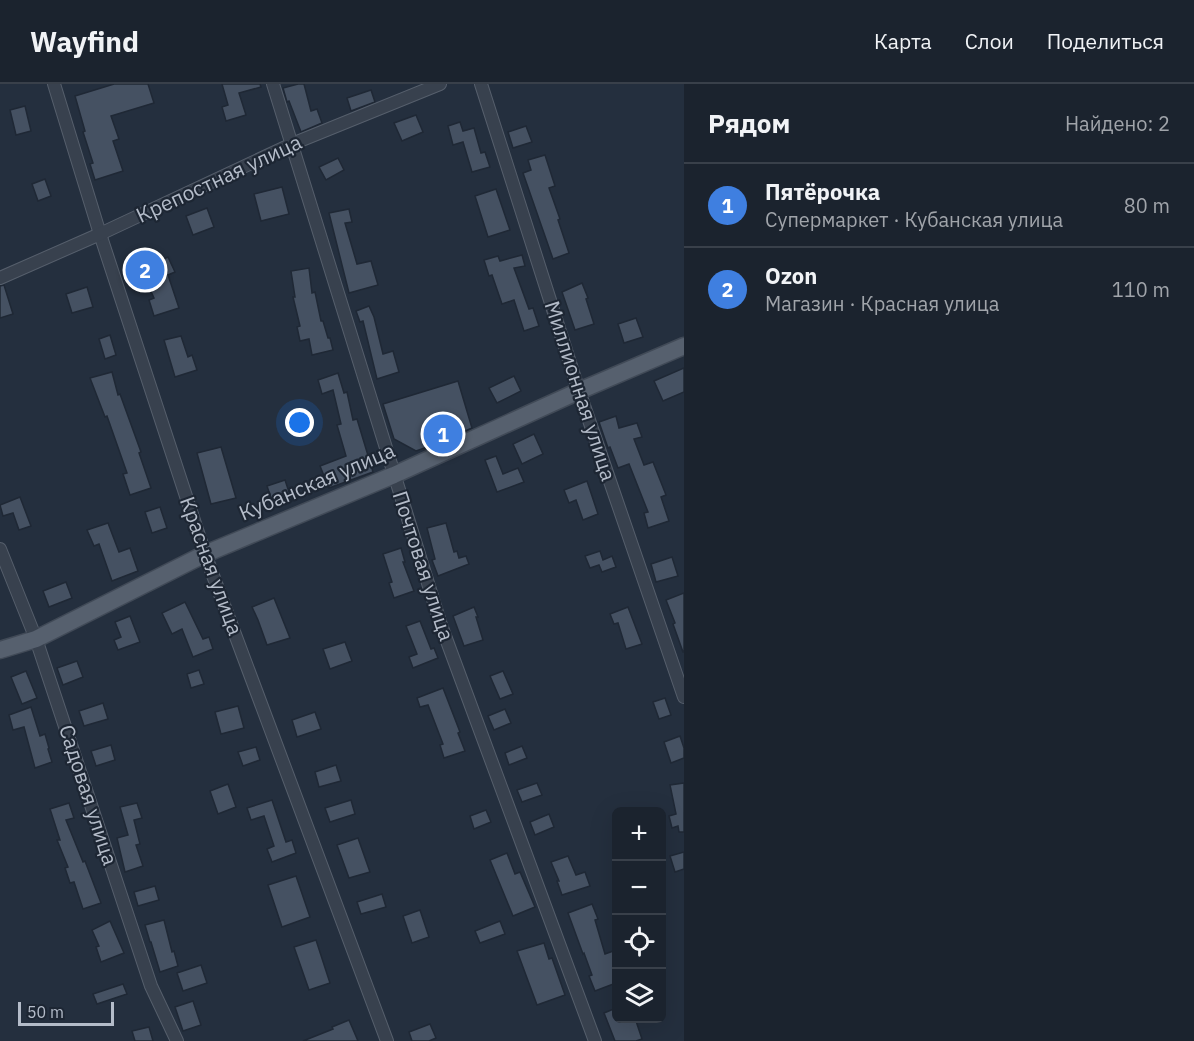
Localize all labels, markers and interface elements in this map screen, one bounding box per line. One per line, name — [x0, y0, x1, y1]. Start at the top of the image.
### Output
text: Wayfind — [30, 23, 139, 60]
text: Карта — [874, 27, 932, 55]
text: Слои — [965, 27, 1014, 55]
text: Поделиться — [1047, 27, 1164, 55]
text: Рядом — [708, 106, 790, 140]
text: Найдено: 2 — [1065, 110, 1170, 137]
street label: Крепостная улица — [131, 127, 306, 229]
text: Пятёрочка — [765, 177, 880, 206]
text: 1 — [722, 192, 734, 219]
text: 80 m — [1124, 192, 1170, 219]
text: Супермаркет · Кубанская улица — [765, 206, 1063, 233]
pin: 2 — [126, 248, 164, 292]
text: Ozon — [765, 261, 817, 290]
text: 2 — [722, 276, 734, 303]
text: 110 m — [1112, 276, 1170, 303]
text: Магазин · Красная улица — [765, 290, 999, 317]
street label: Миллионная улица — [539, 297, 623, 484]
your location — [285, 408, 314, 437]
pin: 1 — [424, 412, 462, 456]
street label: Кубанская улица — [234, 436, 399, 527]
street label: Почтовая улица — [387, 487, 461, 644]
street label: Красная улица — [174, 492, 250, 639]
street label: Садовая улица — [53, 721, 125, 869]
map controls — [612, 807, 666, 1023]
button: + — [612, 807, 666, 861]
button: − — [612, 861, 666, 915]
button: locate — [612, 915, 666, 969]
button: layers — [612, 969, 666, 1023]
scale bar — [18, 999, 114, 1026]
text: 50 m — [27, 1002, 64, 1022]

